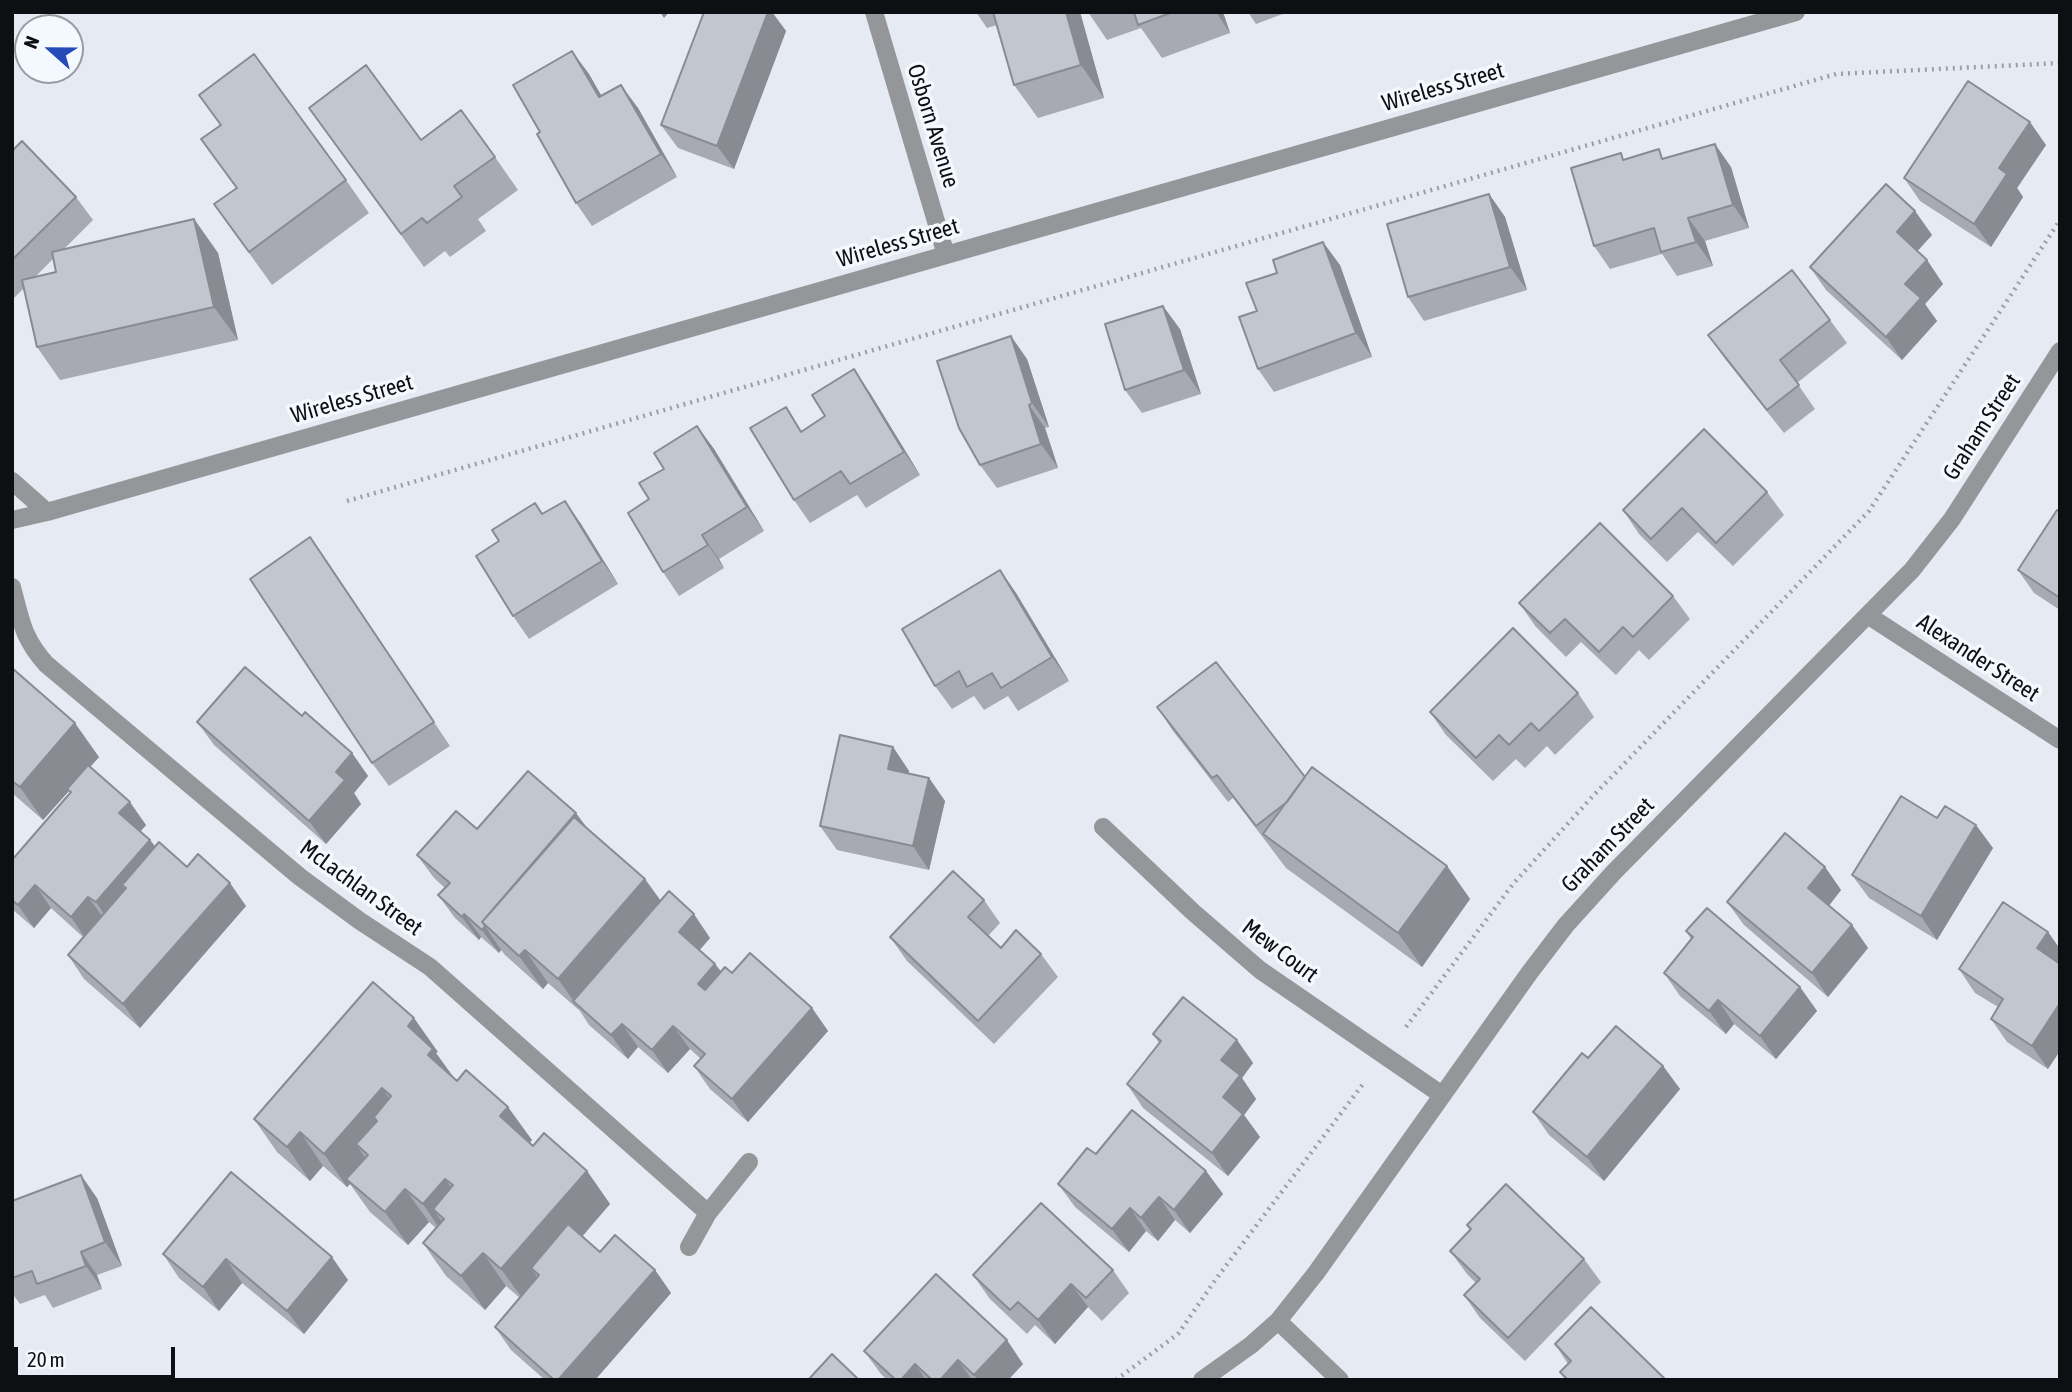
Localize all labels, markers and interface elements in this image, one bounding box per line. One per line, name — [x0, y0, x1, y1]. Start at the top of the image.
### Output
north arrow — [14, 14, 84, 84]
text: N — [19, 33, 44, 51]
street label: Wireless Street — [1379, 56, 1507, 118]
street label: Osborn Avenue — [901, 61, 965, 191]
street label: Wireless Street — [834, 212, 962, 274]
street label: Wireless Street — [288, 368, 416, 430]
street label: Graham Street — [1937, 369, 2027, 485]
street label: Alexander Street — [1912, 608, 2044, 708]
street label: Graham Street — [1556, 792, 1660, 898]
street label: McLachlan Street — [294, 834, 428, 942]
street label: Mew Court — [1237, 914, 1323, 988]
scale bar — [18, 1332, 178, 1376]
text: 20 m — [27, 1347, 65, 1371]

